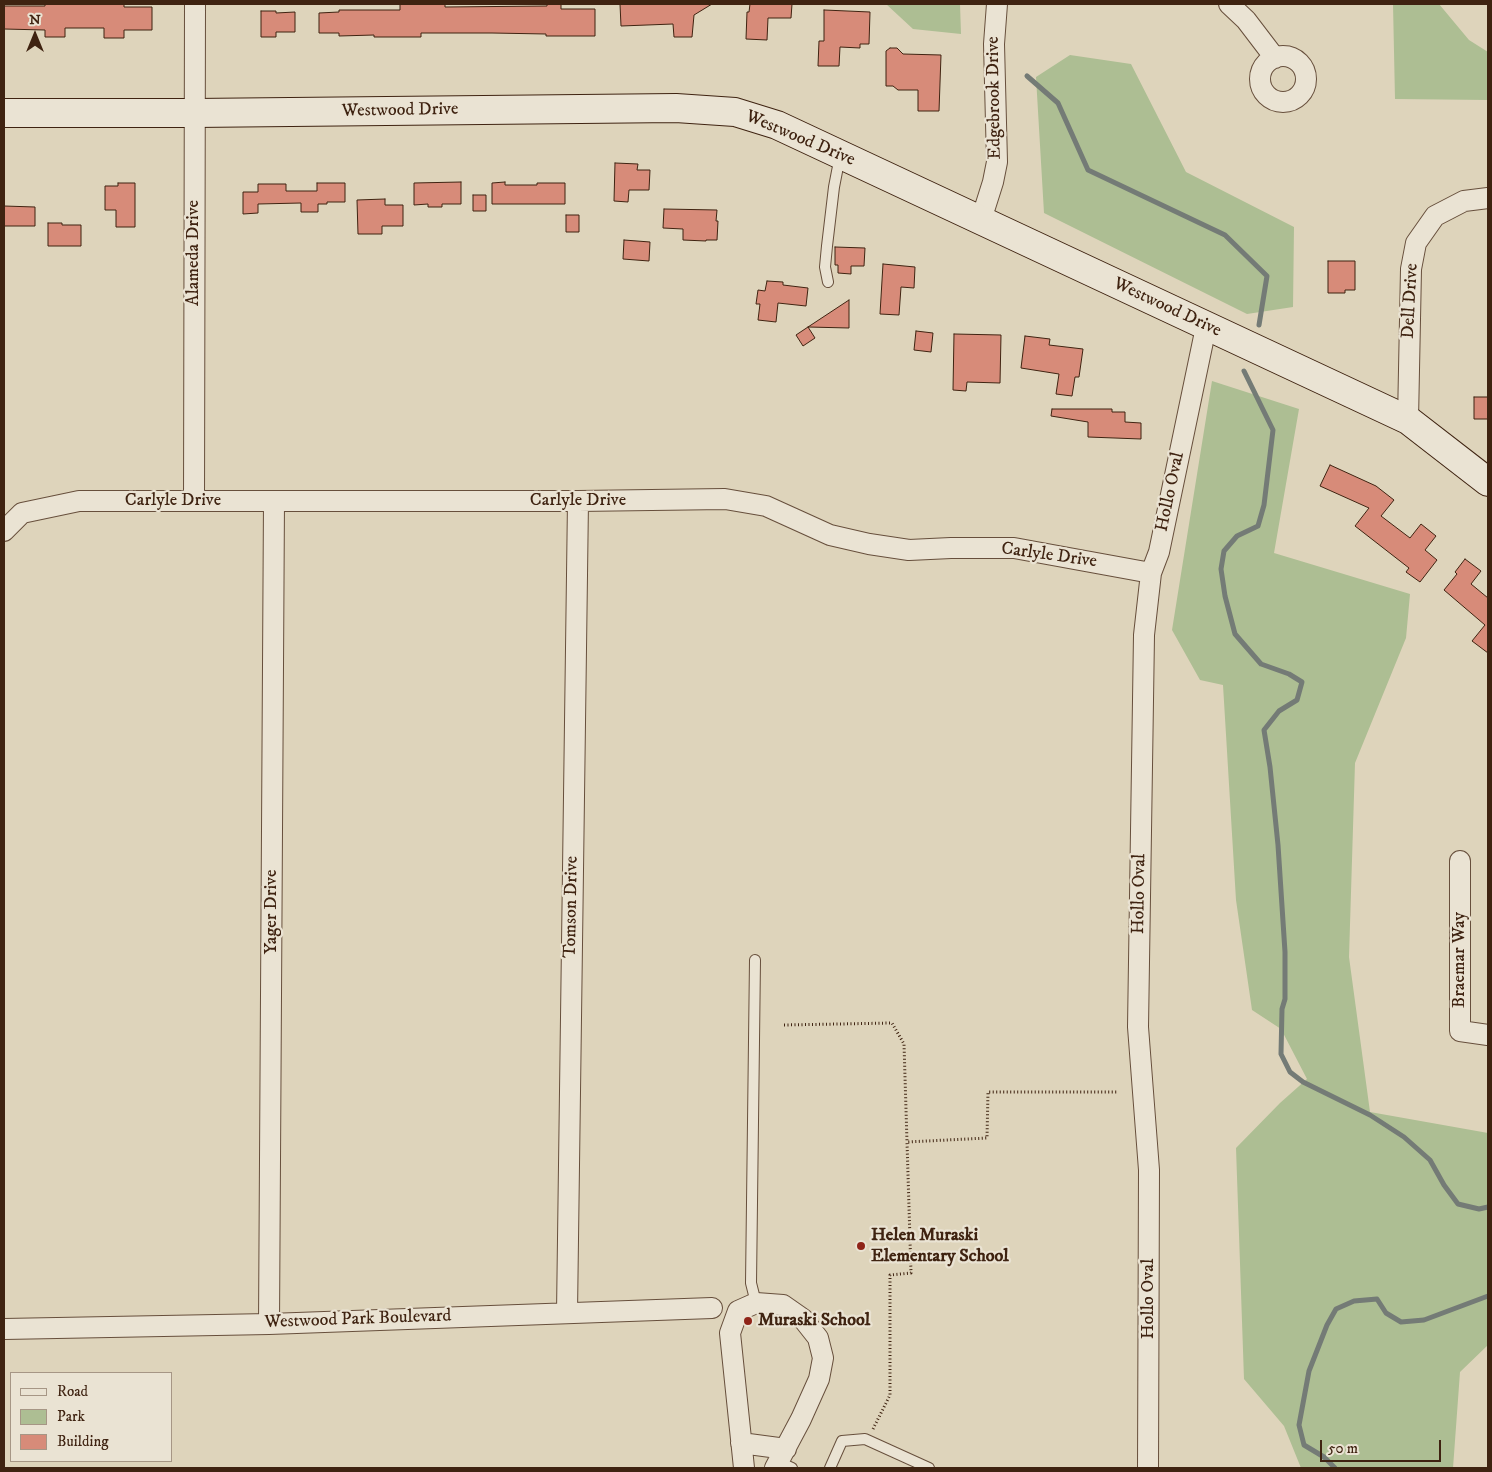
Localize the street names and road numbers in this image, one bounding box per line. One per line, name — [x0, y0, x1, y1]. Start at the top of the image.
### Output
street label: Edgebrook Drive — [983, 36, 1007, 160]
street label: Westwood Drive — [341, 99, 459, 123]
street label: Westwood Drive — [742, 106, 858, 172]
street label: Alameda Drive — [183, 200, 205, 306]
street label: Dell Drive — [1398, 263, 1424, 339]
street label: Westwood Drive — [1110, 274, 1224, 342]
street label: Hollo Oval — [1152, 450, 1190, 534]
street label: Carlyle Drive — [125, 490, 221, 512]
street label: Carlyle Drive — [530, 490, 626, 512]
street label: Carlyle Drive — [1000, 539, 1098, 573]
street label: Hollo Oval — [1128, 854, 1152, 934]
street label: Tomson Drive — [560, 856, 584, 958]
street label: Yager Drive — [261, 870, 283, 954]
street label: Braemar Way — [1449, 912, 1471, 1008]
street label: Hollo Oval — [1138, 1259, 1160, 1339]
street label: Westwood Park Boulevard — [264, 1306, 452, 1334]

